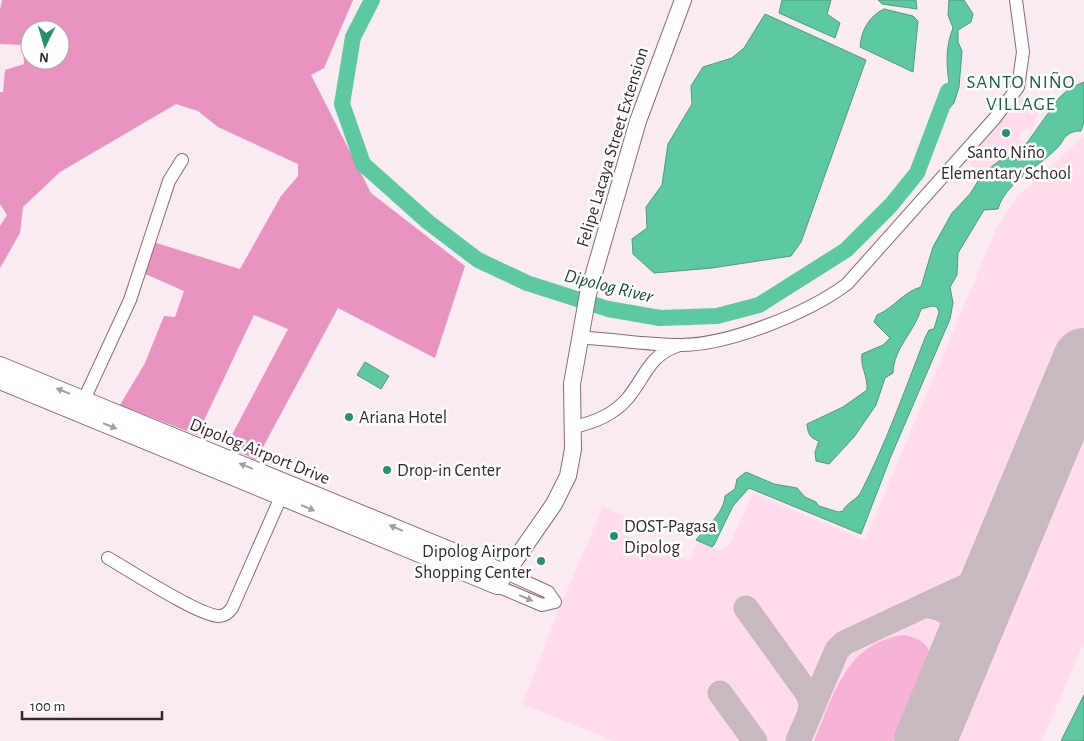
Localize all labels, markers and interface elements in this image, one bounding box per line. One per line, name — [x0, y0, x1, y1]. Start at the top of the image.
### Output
north arrow — [20, 20, 70, 70]
street label: Felipe Lacaya Street Extension — [574, 45, 652, 249]
text: N — [38, 50, 49, 64]
district label: SANTO NIÑO VILLAGE — [966, 71, 1076, 114]
marker: Santo Niño Elementary School — [1000, 127, 1012, 139]
place label: Santo Niño Elementary School — [941, 144, 1071, 183]
water label: Dipolog River — [562, 266, 656, 307]
one-way arrow — [56, 386, 70, 394]
place label: Ariana Hotel — [359, 409, 447, 427]
marker: Ariana Hotel — [343, 411, 355, 423]
street label: Dipolog Airport Drive — [187, 416, 332, 488]
one-way arrow — [103, 422, 117, 430]
one-way arrow — [238, 462, 253, 469]
place label: Drop-in Center — [397, 462, 501, 480]
marker: Drop-in Center — [381, 464, 393, 476]
one-way arrow — [301, 505, 316, 512]
place label: DOST-Pagasa Dipolog — [624, 518, 717, 557]
one-way arrow — [389, 524, 403, 532]
marker: DOST-Pagasa Dipolog — [608, 530, 620, 542]
place label: Dipolog Airport Shopping Center — [415, 543, 531, 582]
marker: Dipolog Airport Shopping Center — [535, 555, 547, 567]
one-way arrow — [519, 594, 533, 602]
scale bar — [22, 688, 162, 720]
text: 100 m — [30, 699, 65, 714]

